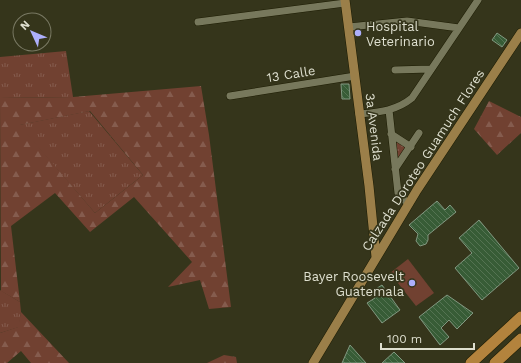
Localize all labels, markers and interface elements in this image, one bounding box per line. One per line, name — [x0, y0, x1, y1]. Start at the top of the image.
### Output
north arrow — [12, 12, 52, 52]
text: N — [18, 18, 33, 33]
place label: Hospital Veterinario — [366, 19, 435, 49]
marker: Hospital Veterinario — [353, 28, 363, 38]
street label: 13 Calle — [266, 63, 316, 85]
street label: Calzada Doroteo Guamuch Flores — [359, 66, 487, 254]
street label: 3a Avenida — [362, 92, 386, 162]
place label: Bayer Roosevelt Guatemala — [303, 269, 405, 299]
marker: Bayer Roosevelt Guatemala — [407, 278, 417, 288]
scale bar — [381, 325, 474, 351]
text: 100 m — [387, 332, 422, 346]

